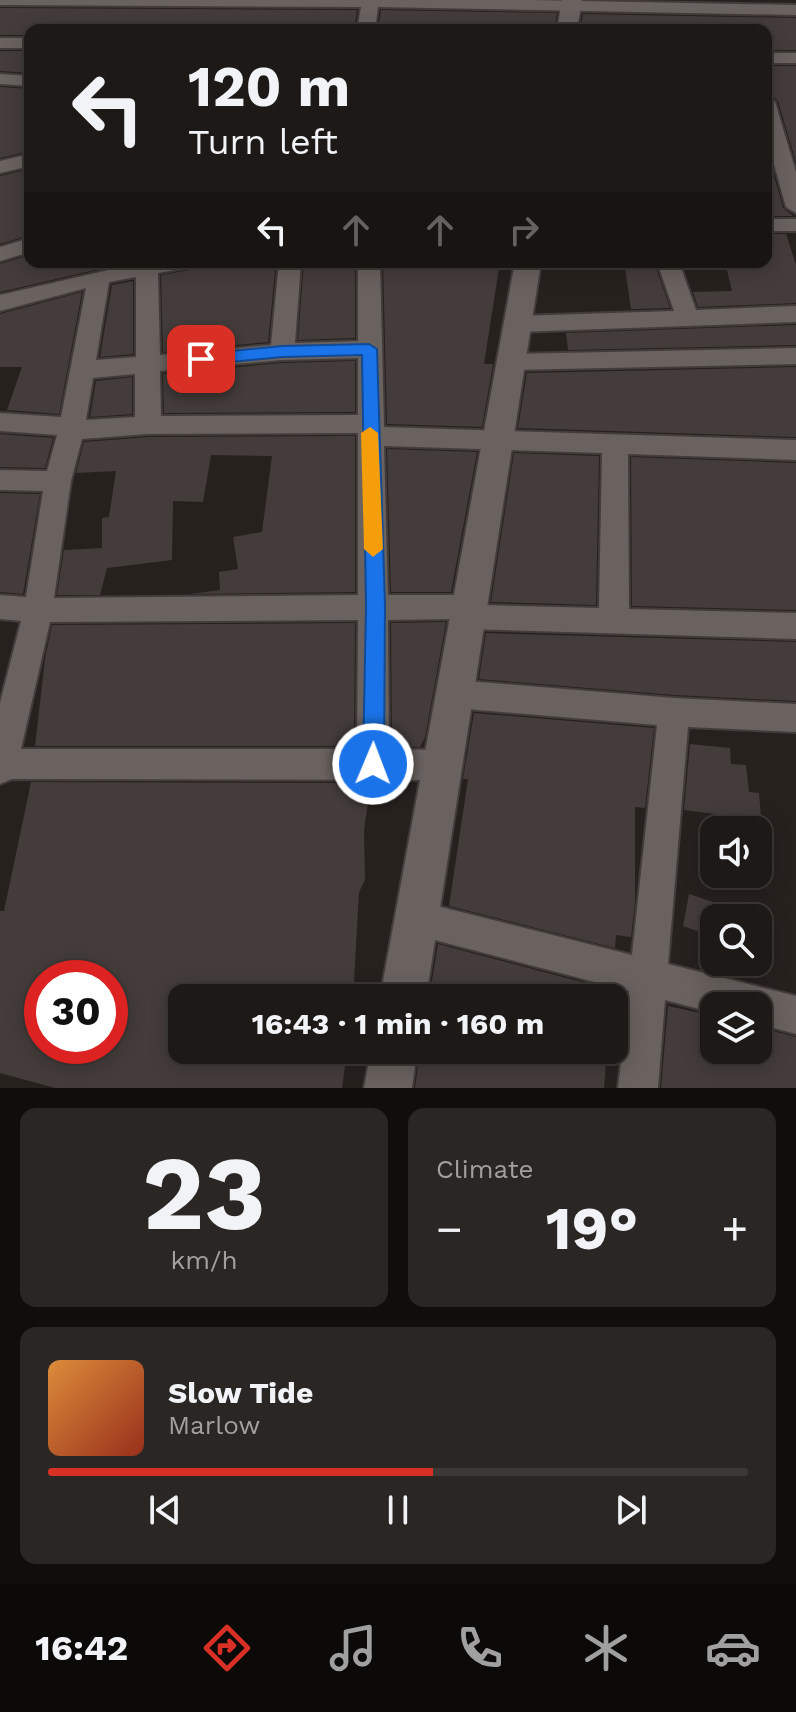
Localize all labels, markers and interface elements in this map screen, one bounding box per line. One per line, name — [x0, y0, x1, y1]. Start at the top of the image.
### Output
text: 120 m — [188, 54, 350, 120]
icon: left — [56, 56, 160, 160]
text: Turn left — [188, 121, 338, 163]
icon: left — [250, 208, 294, 252]
icon: ahead — [334, 208, 378, 252]
icon: ahead — [418, 208, 462, 252]
icon: right — [502, 208, 546, 252]
pin — [167, 325, 235, 393]
icon: arrive — [179, 337, 223, 381]
position arrow — [331, 722, 415, 806]
map controls — [700, 816, 772, 1064]
button: sound — [700, 816, 772, 888]
button: search — [700, 904, 772, 976]
speed limit sign: 30 — [24, 960, 128, 1064]
button: layers — [700, 992, 772, 1064]
text: 16:43 · 1 min · 160 m — [252, 1006, 544, 1041]
text: 23 — [142, 1132, 266, 1254]
text: Climate — [436, 1154, 534, 1184]
text: 19° — [546, 1193, 638, 1264]
text: − — [436, 1203, 463, 1255]
text: + — [721, 1203, 748, 1255]
text: km/h — [171, 1245, 237, 1275]
text: Slow Tide — [168, 1375, 313, 1410]
text: Marlow — [168, 1410, 260, 1440]
icon: previous — [143, 1488, 187, 1532]
icon: pause — [376, 1488, 420, 1532]
icon: next — [609, 1488, 653, 1532]
icon: directions — [199, 1620, 255, 1676]
icon: music — [325, 1620, 381, 1676]
icon: phone — [452, 1620, 508, 1676]
icon: climate — [578, 1620, 634, 1676]
icon: car — [705, 1620, 761, 1676]
text: 16:42 — [35, 1627, 128, 1669]

